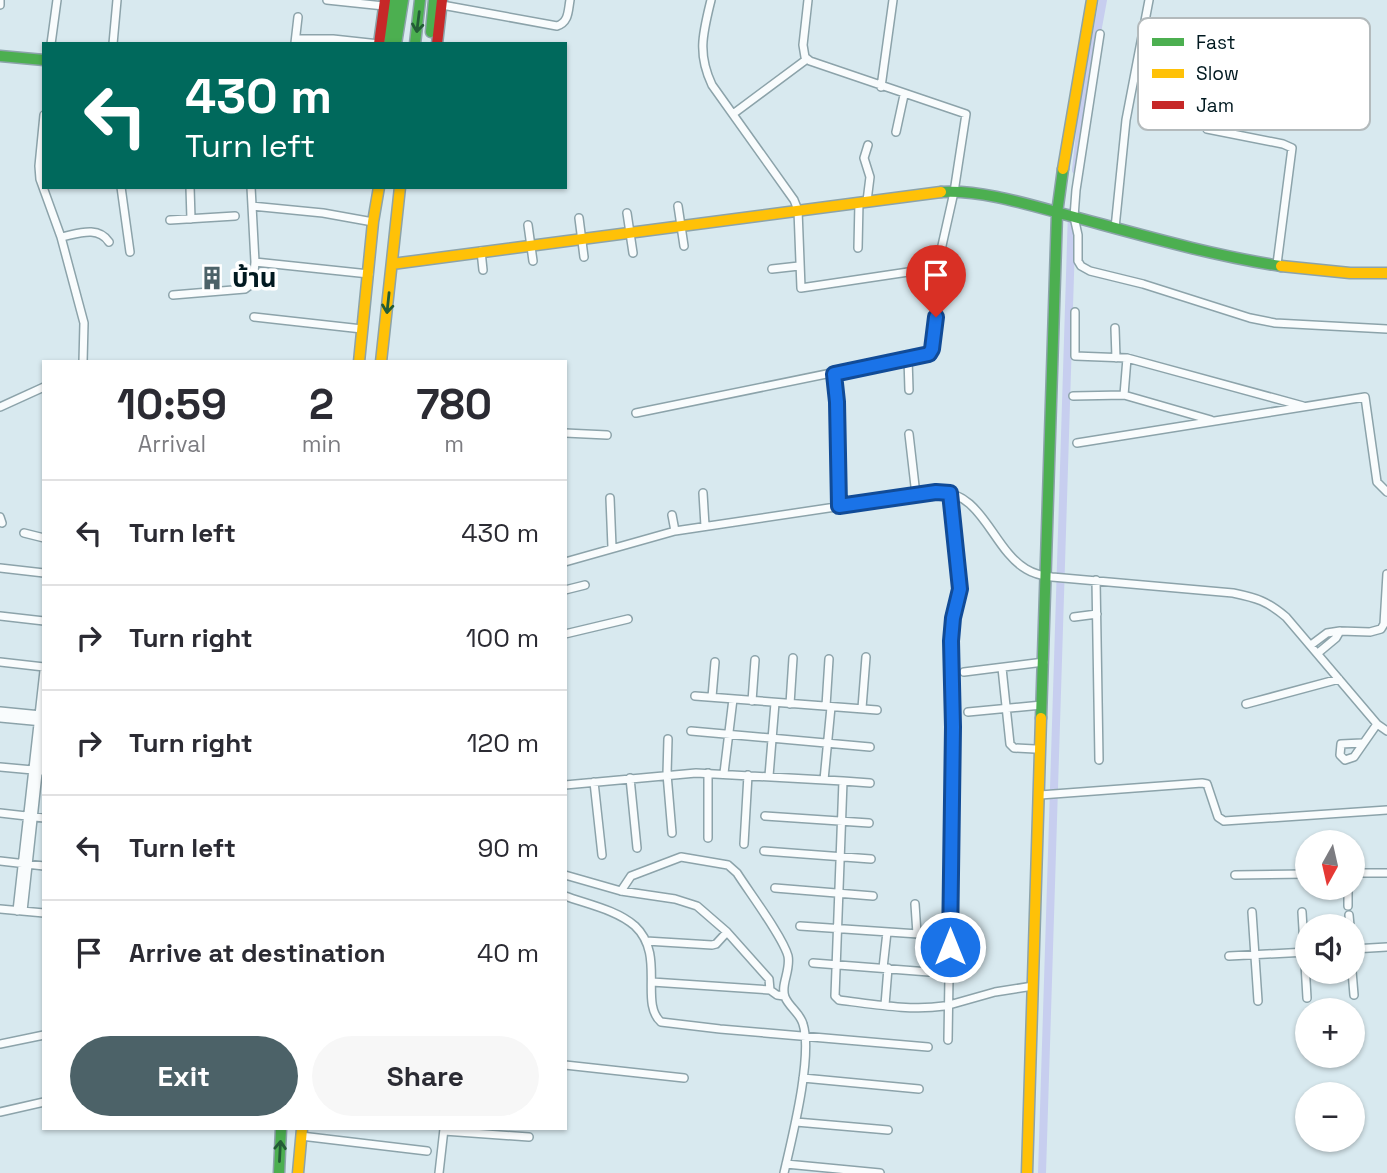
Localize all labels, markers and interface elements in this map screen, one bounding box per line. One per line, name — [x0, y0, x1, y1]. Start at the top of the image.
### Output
one-way arrow — [411, 10, 424, 33]
legend — [1138, 18, 1370, 130]
text: Fast — [1196, 30, 1236, 55]
text: Slow — [1196, 61, 1239, 86]
text: 430 m — [185, 65, 332, 127]
icon: left — [70, 70, 161, 161]
text: Jam — [1196, 93, 1234, 118]
text: Turn left — [185, 126, 315, 166]
pin — [906, 245, 966, 317]
icon: arrive — [917, 256, 955, 294]
place label: บ้าน — [232, 261, 277, 295]
building icon: บ้าน — [198, 264, 226, 292]
one-way arrow — [381, 291, 394, 314]
text: 10:59 — [117, 378, 227, 431]
text: 2 — [309, 378, 334, 431]
text: 780 — [416, 378, 492, 431]
text: Arrival — [138, 429, 206, 459]
text: min — [302, 429, 341, 459]
text: m — [444, 429, 464, 459]
icon: left — [70, 514, 108, 552]
text: Turn left — [129, 516, 236, 550]
text: 430 m — [461, 516, 539, 550]
icon: right — [70, 619, 108, 657]
text: Turn right — [129, 621, 253, 655]
text: 100 m — [466, 621, 539, 655]
icon: right — [70, 724, 108, 762]
text: Turn right — [129, 726, 253, 760]
text: 120 m — [467, 726, 539, 760]
icon: left — [70, 829, 108, 867]
north arrow — [1295, 830, 1365, 900]
map controls — [1295, 830, 1365, 1152]
text: Turn left — [129, 831, 236, 865]
text: 90 m — [477, 831, 539, 865]
position arrow — [913, 910, 987, 984]
button: sound — [1295, 914, 1365, 984]
icon: arrive — [70, 934, 108, 972]
text: Arrive at destination — [129, 936, 386, 970]
text: 40 m — [477, 936, 539, 970]
button: + — [1295, 998, 1365, 1068]
button: Exit — [70, 1036, 298, 1116]
button: Share — [312, 1036, 539, 1116]
button: − — [1295, 1082, 1365, 1152]
one-way arrow — [274, 1140, 287, 1163]

